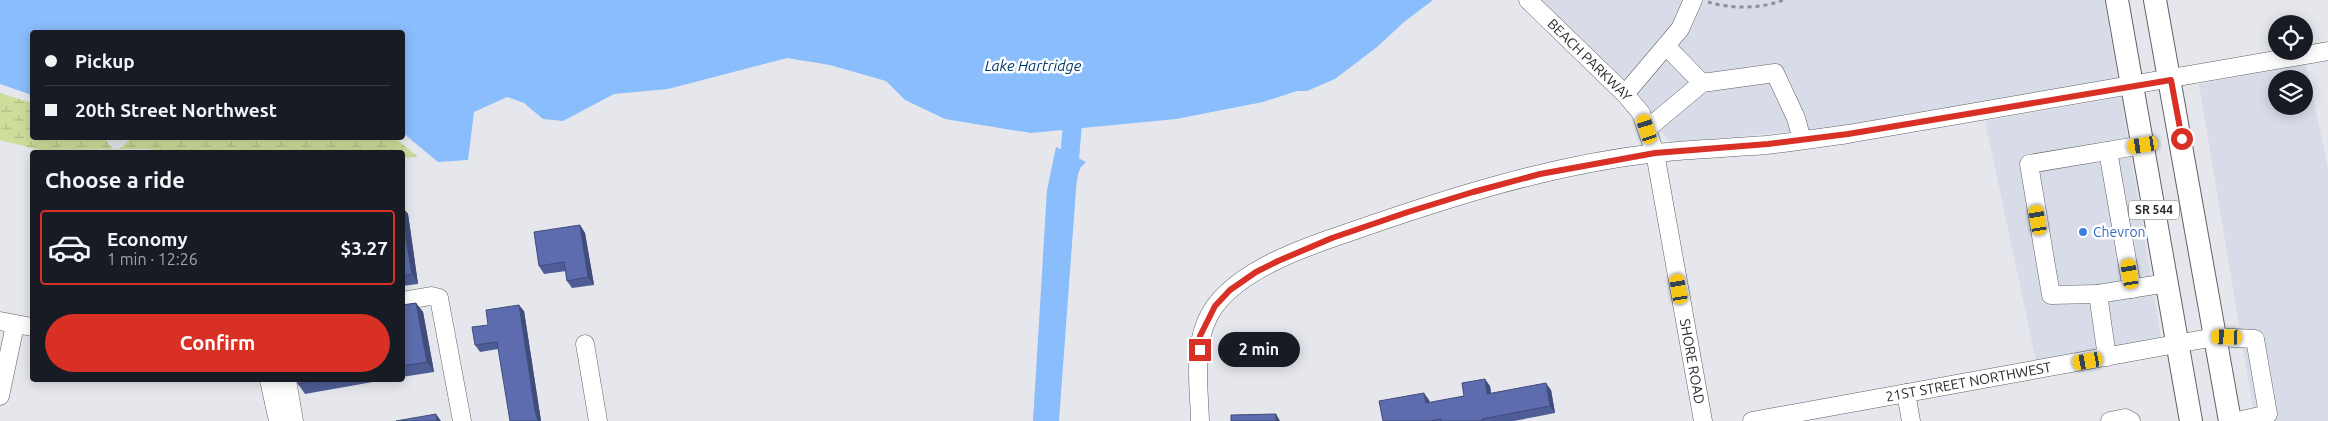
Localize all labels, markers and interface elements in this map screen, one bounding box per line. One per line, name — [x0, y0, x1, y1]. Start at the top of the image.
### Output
map controls — [2268, 15, 2313, 115]
button: locate — [2268, 15, 2313, 60]
street label: BEACH PARKWAY — [1544, 16, 1635, 104]
text: Pickup — [75, 50, 135, 72]
water label: Lake Hartridge — [985, 57, 1082, 74]
button: layers — [2268, 70, 2313, 115]
text: 20th Street Northwest — [75, 99, 277, 121]
car — [1635, 112, 1658, 146]
route start — [2171, 128, 2193, 150]
car — [2127, 135, 2158, 155]
text: Choose a ride — [45, 167, 185, 192]
road number: SR 544 — [2129, 200, 2179, 220]
car — [2028, 204, 2047, 236]
place label: Chevron — [2093, 224, 2146, 240]
icon: car — [47, 225, 92, 270]
marker: Chevron — [2077, 226, 2089, 238]
text: Economy — [107, 228, 188, 250]
text: $3.27 — [340, 237, 388, 259]
text: 1 min · 12:26 — [107, 250, 198, 268]
car — [2120, 258, 2139, 290]
car — [1669, 273, 1688, 305]
button: Confirm — [45, 314, 390, 372]
street label: SHORE ROAD — [1677, 318, 1708, 405]
car — [2211, 329, 2242, 345]
callout: 2 min — [1218, 332, 1300, 368]
route end — [1189, 339, 1211, 361]
text: 2 min — [1239, 340, 1279, 358]
car — [2071, 351, 2104, 371]
street label: 21ST STREET NORTHWEST — [1884, 359, 2053, 405]

